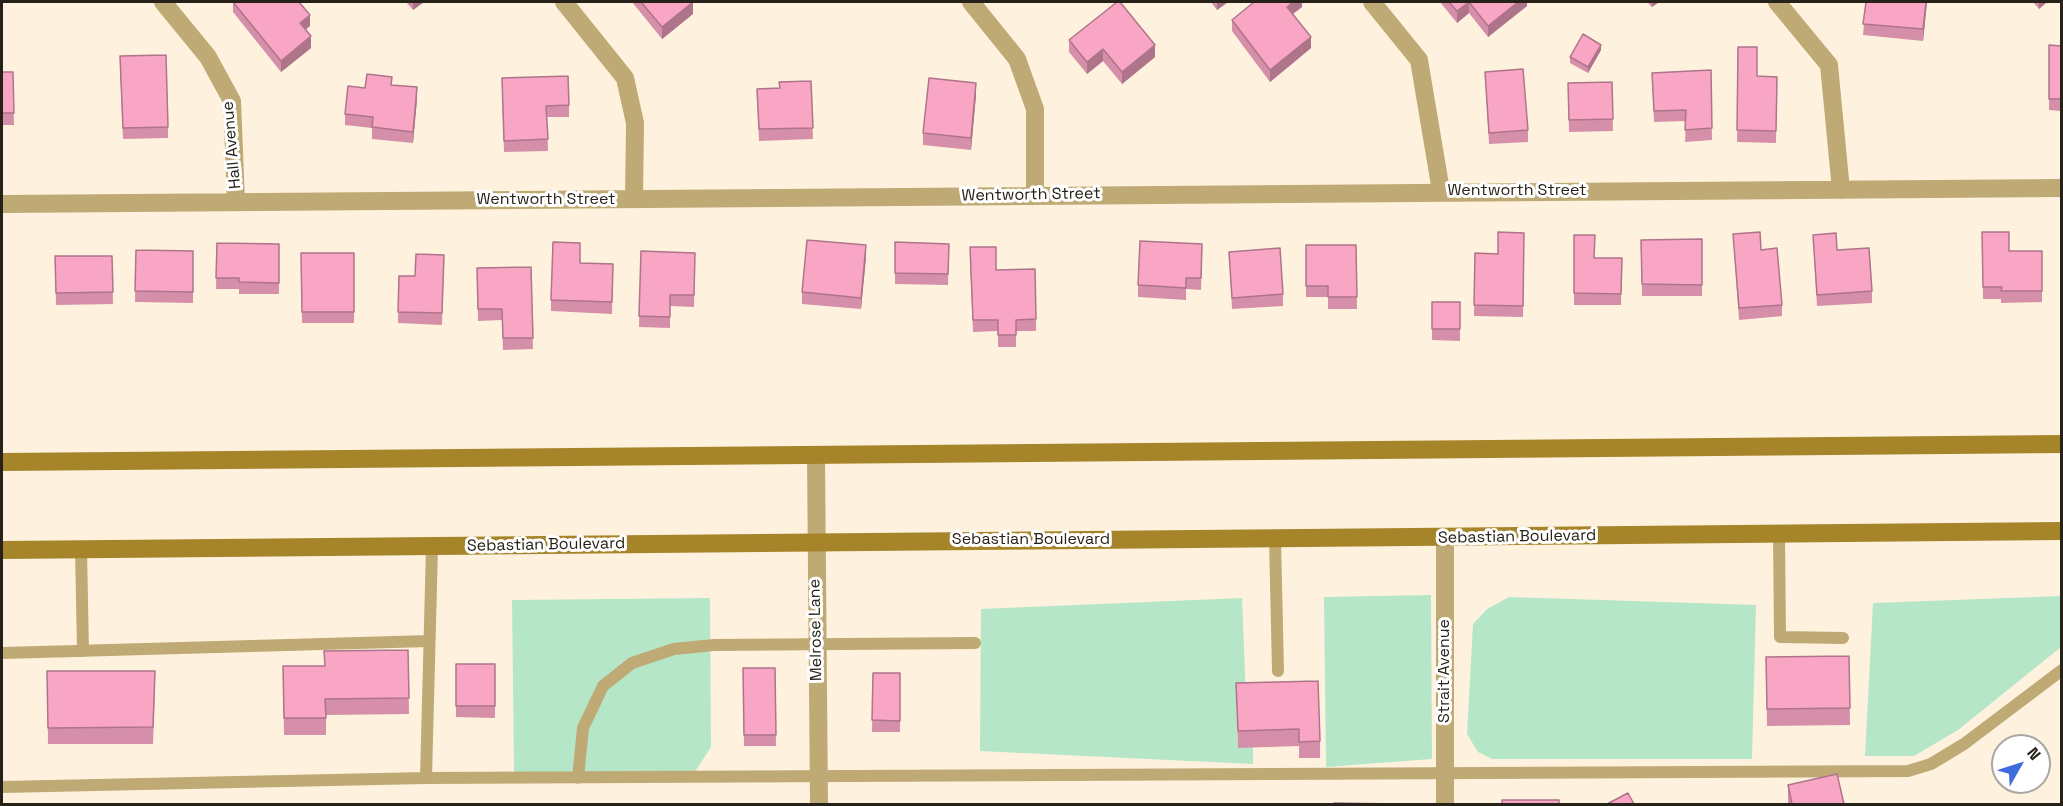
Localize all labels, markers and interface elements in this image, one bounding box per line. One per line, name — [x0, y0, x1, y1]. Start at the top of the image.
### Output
street label: Hall Avenue — [219, 100, 245, 190]
street label: Wentworth Street — [1448, 181, 1586, 201]
street label: Wentworth Street — [961, 184, 1101, 206]
street label: Wentworth Street — [477, 190, 615, 210]
street label: Sebastian Boulevard — [1438, 526, 1596, 548]
street label: Sebastian Boulevard — [952, 530, 1110, 550]
street label: Sebastian Boulevard — [467, 534, 625, 556]
street label: Melrose Lane — [806, 579, 826, 681]
street label: Strait Avenue — [1435, 619, 1455, 723]
north arrow — [1991, 734, 2051, 794]
text: N — [2022, 743, 2045, 764]

